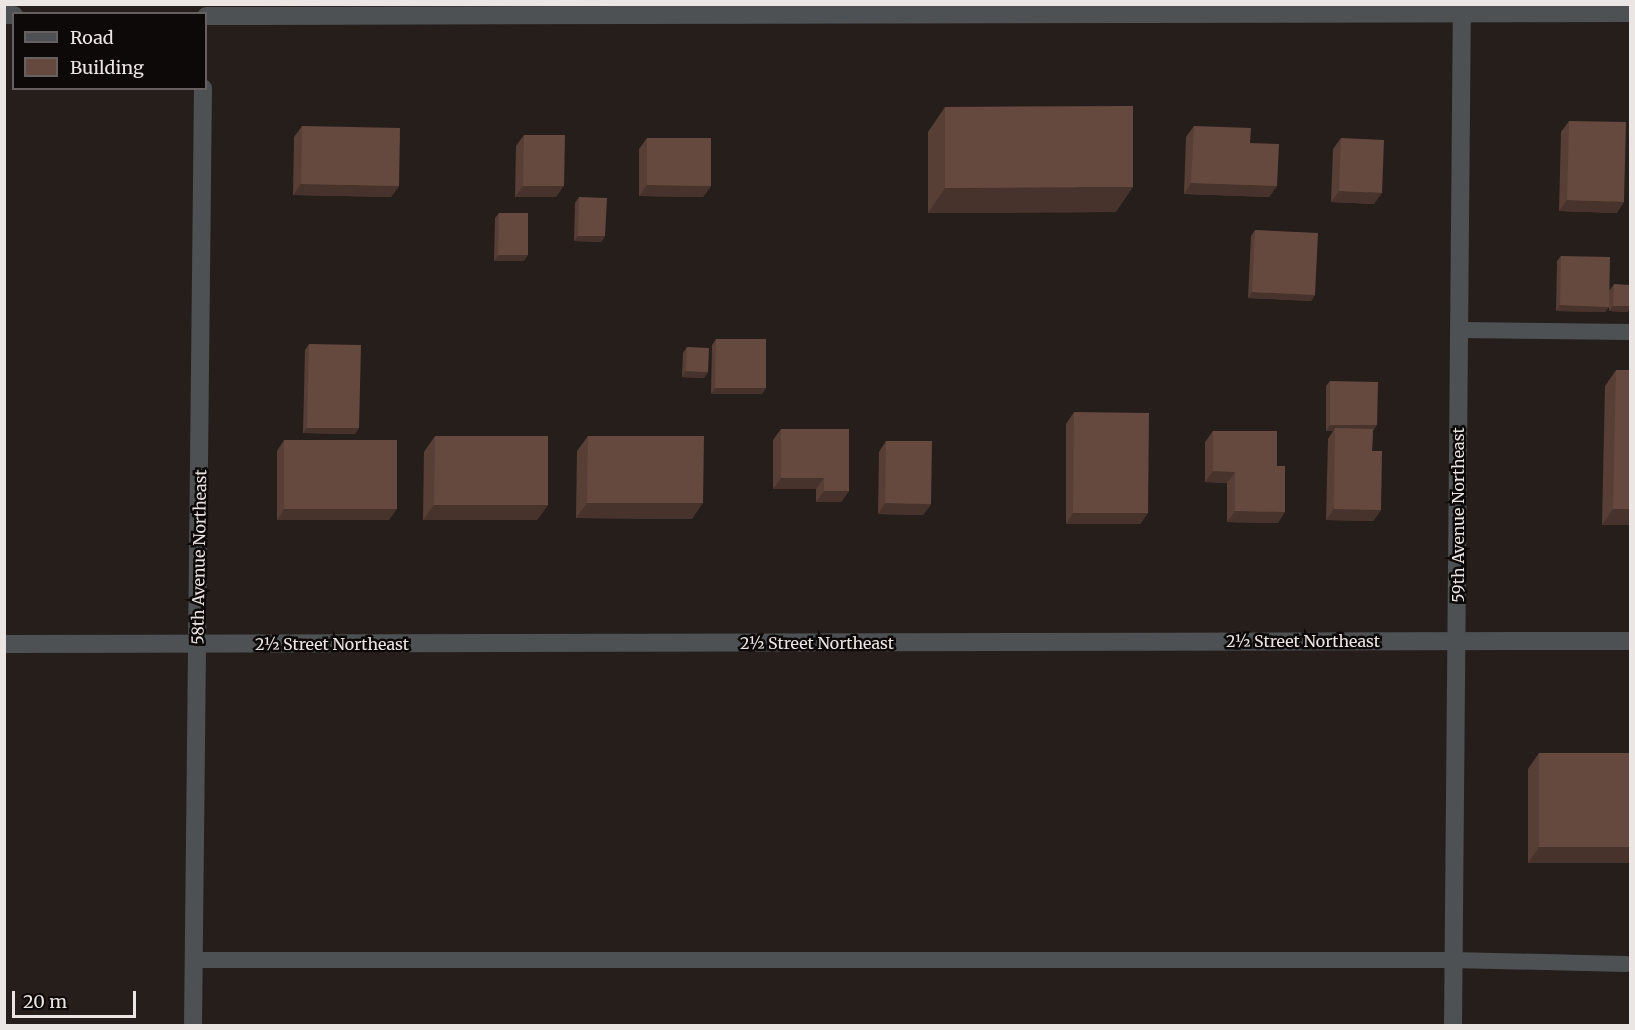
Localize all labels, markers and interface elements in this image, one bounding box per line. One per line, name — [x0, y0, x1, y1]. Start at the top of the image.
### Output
legend — [12, 12, 207, 90]
text: Road — [70, 26, 114, 49]
text: Building — [70, 56, 144, 79]
street label: 59th Avenue Northeast — [1448, 427, 1468, 603]
street label: 58th Avenue Northeast — [188, 469, 210, 645]
street label: 2½ Street Northeast — [1226, 631, 1380, 651]
street label: 2½ Street Northeast — [740, 633, 894, 653]
street label: 2½ Street Northeast — [255, 634, 409, 654]
scale bar — [15, 979, 140, 1017]
text: 20 m — [23, 990, 67, 1013]

